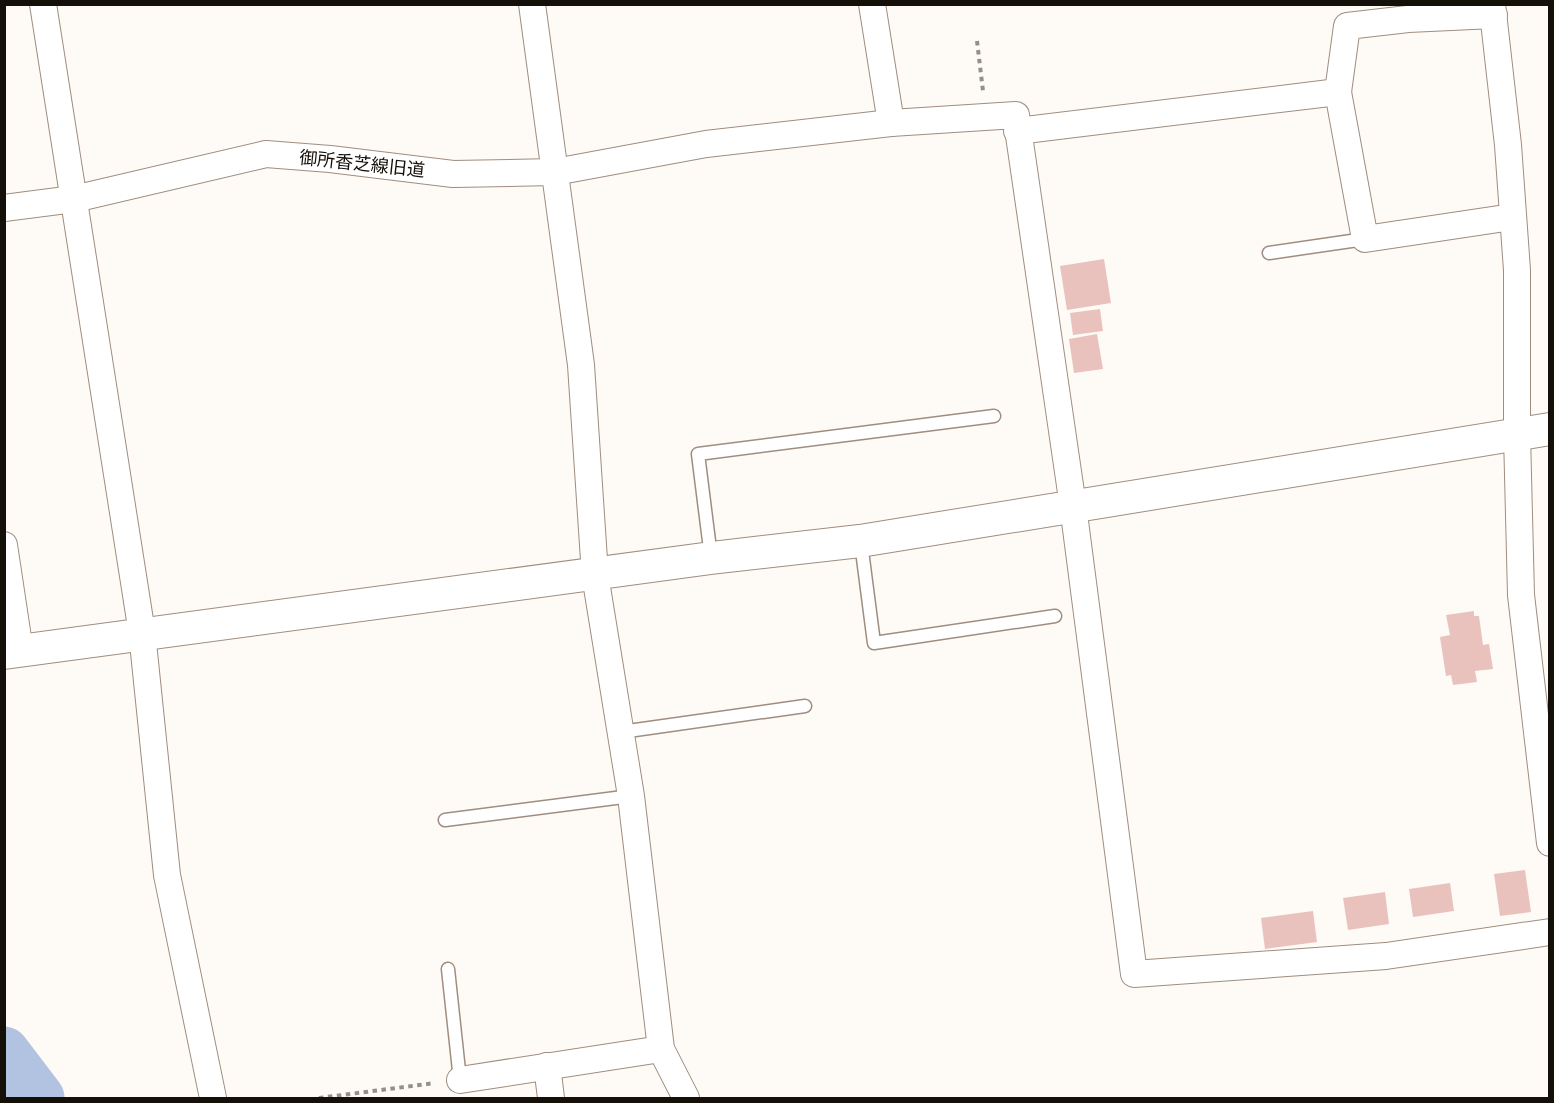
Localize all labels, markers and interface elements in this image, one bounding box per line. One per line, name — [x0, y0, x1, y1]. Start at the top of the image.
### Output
street label: 御所香芝線旧道 — [298, 144, 426, 182]

